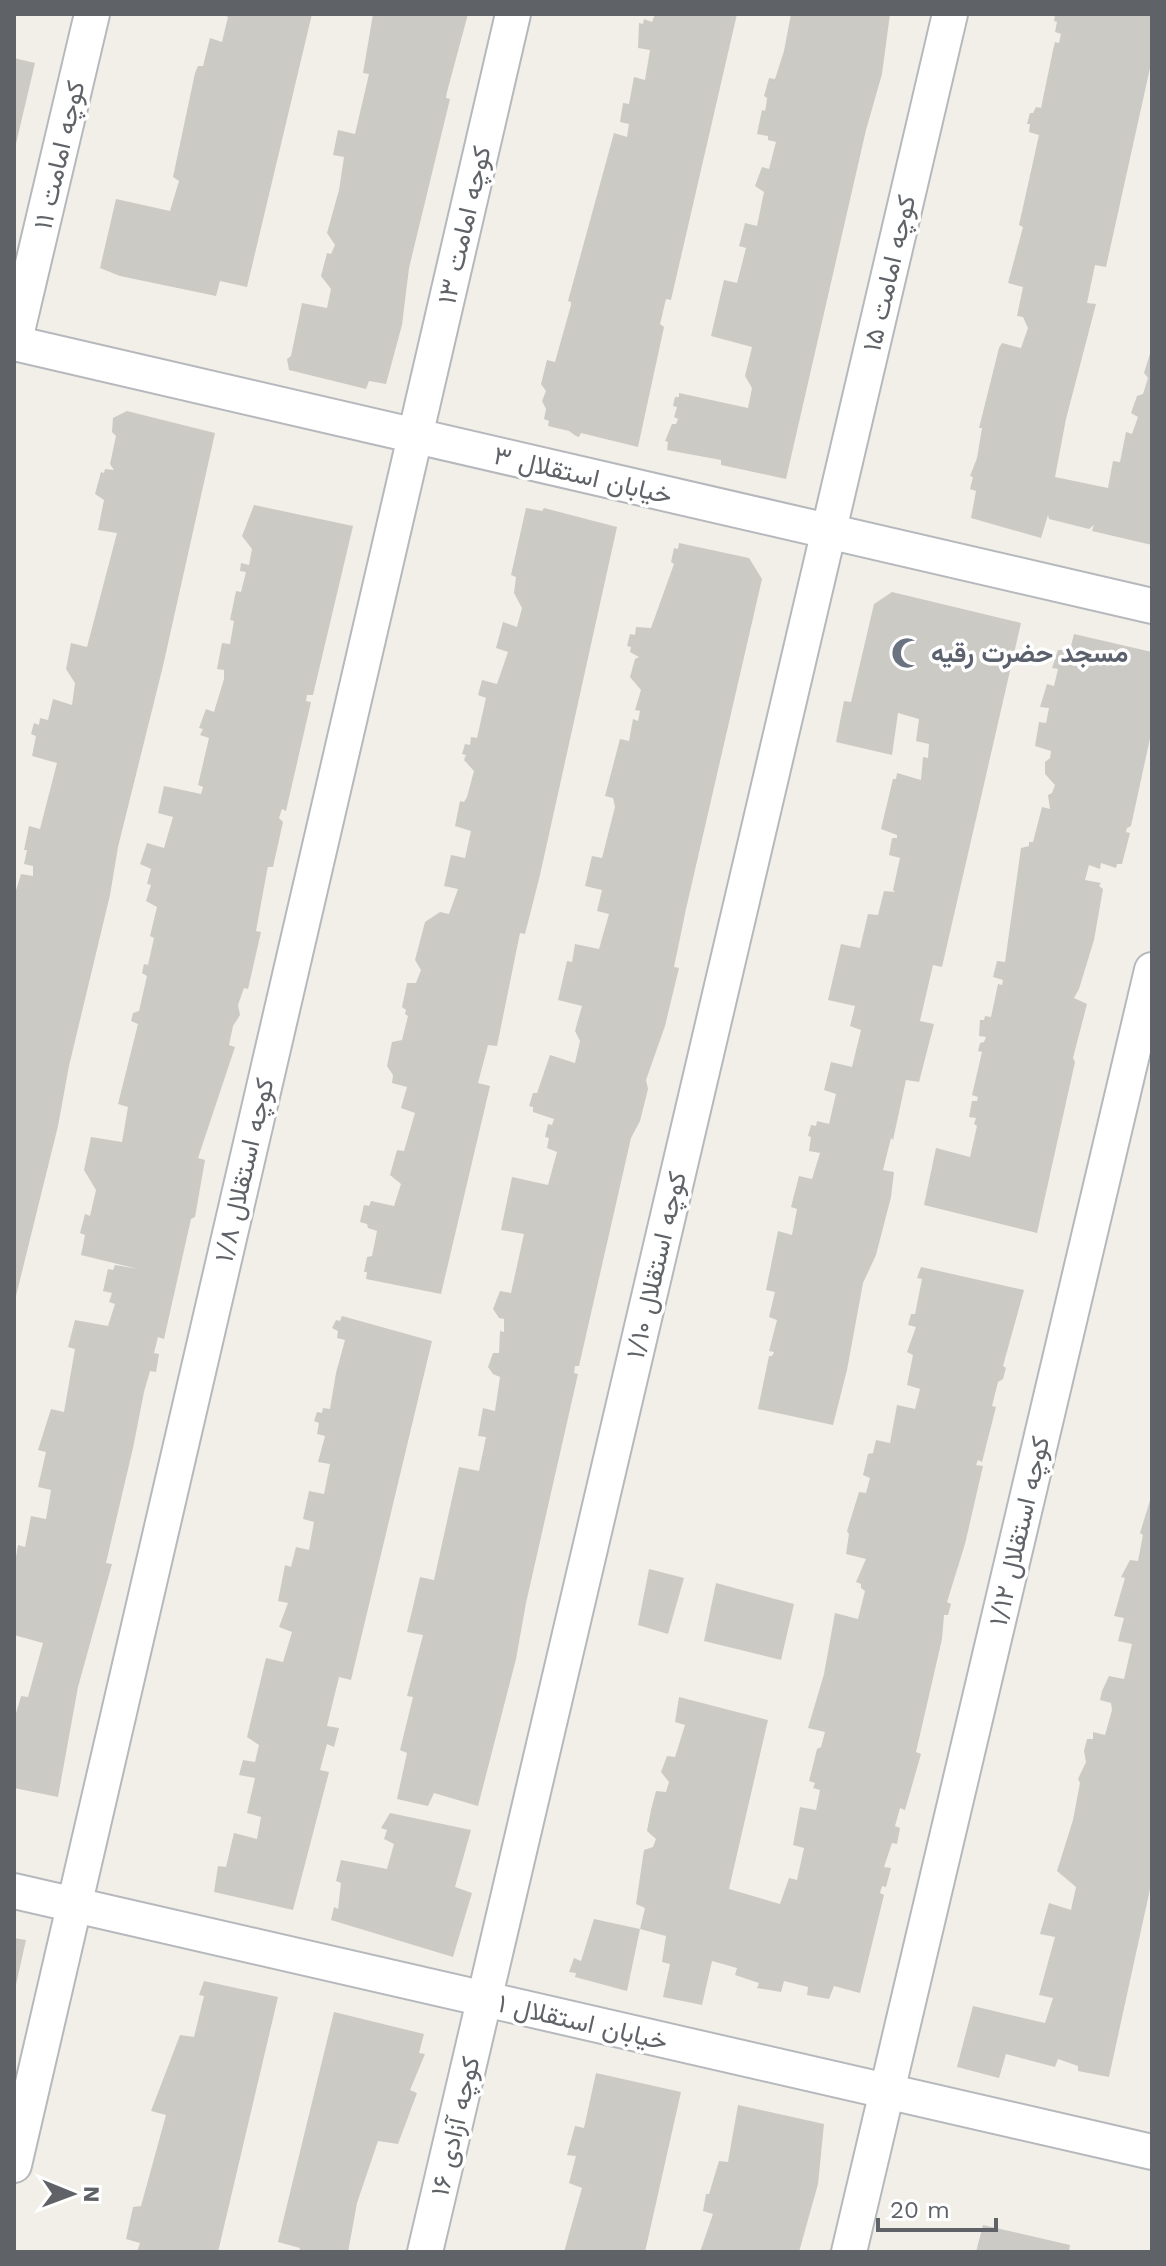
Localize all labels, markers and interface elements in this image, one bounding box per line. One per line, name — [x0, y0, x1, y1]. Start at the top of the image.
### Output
street label: کوچه امامت ۱۱ — [27, 78, 94, 233]
street label: کوچه امامت ۱۳ — [431, 143, 500, 308]
street label: کوچه امامت ۱۵ — [856, 192, 924, 355]
street label: خیابان استقلال ۳ — [491, 440, 675, 511]
mosque icon: مسجد حضرت رقیه — [890, 636, 924, 670]
place label: مسجد حضرت رقیه — [931, 638, 1128, 669]
street label: کوچه استقلال ۱/۸ — [208, 1075, 283, 1265]
street label: کوچه استقلال ۱/۱۰ — [620, 1169, 695, 1362]
street label: کوچه استقلال ۱/۱۲ — [983, 1433, 1058, 1629]
street label: خیابان استقلال ۱ — [495, 1988, 671, 2057]
street label: کوچه آزادی ۱۶ — [424, 2053, 488, 2199]
north arrow — [32, 2154, 112, 2234]
scale bar — [878, 2182, 996, 2232]
text: N — [79, 2186, 104, 2203]
text: 20 m — [890, 2196, 950, 2224]

